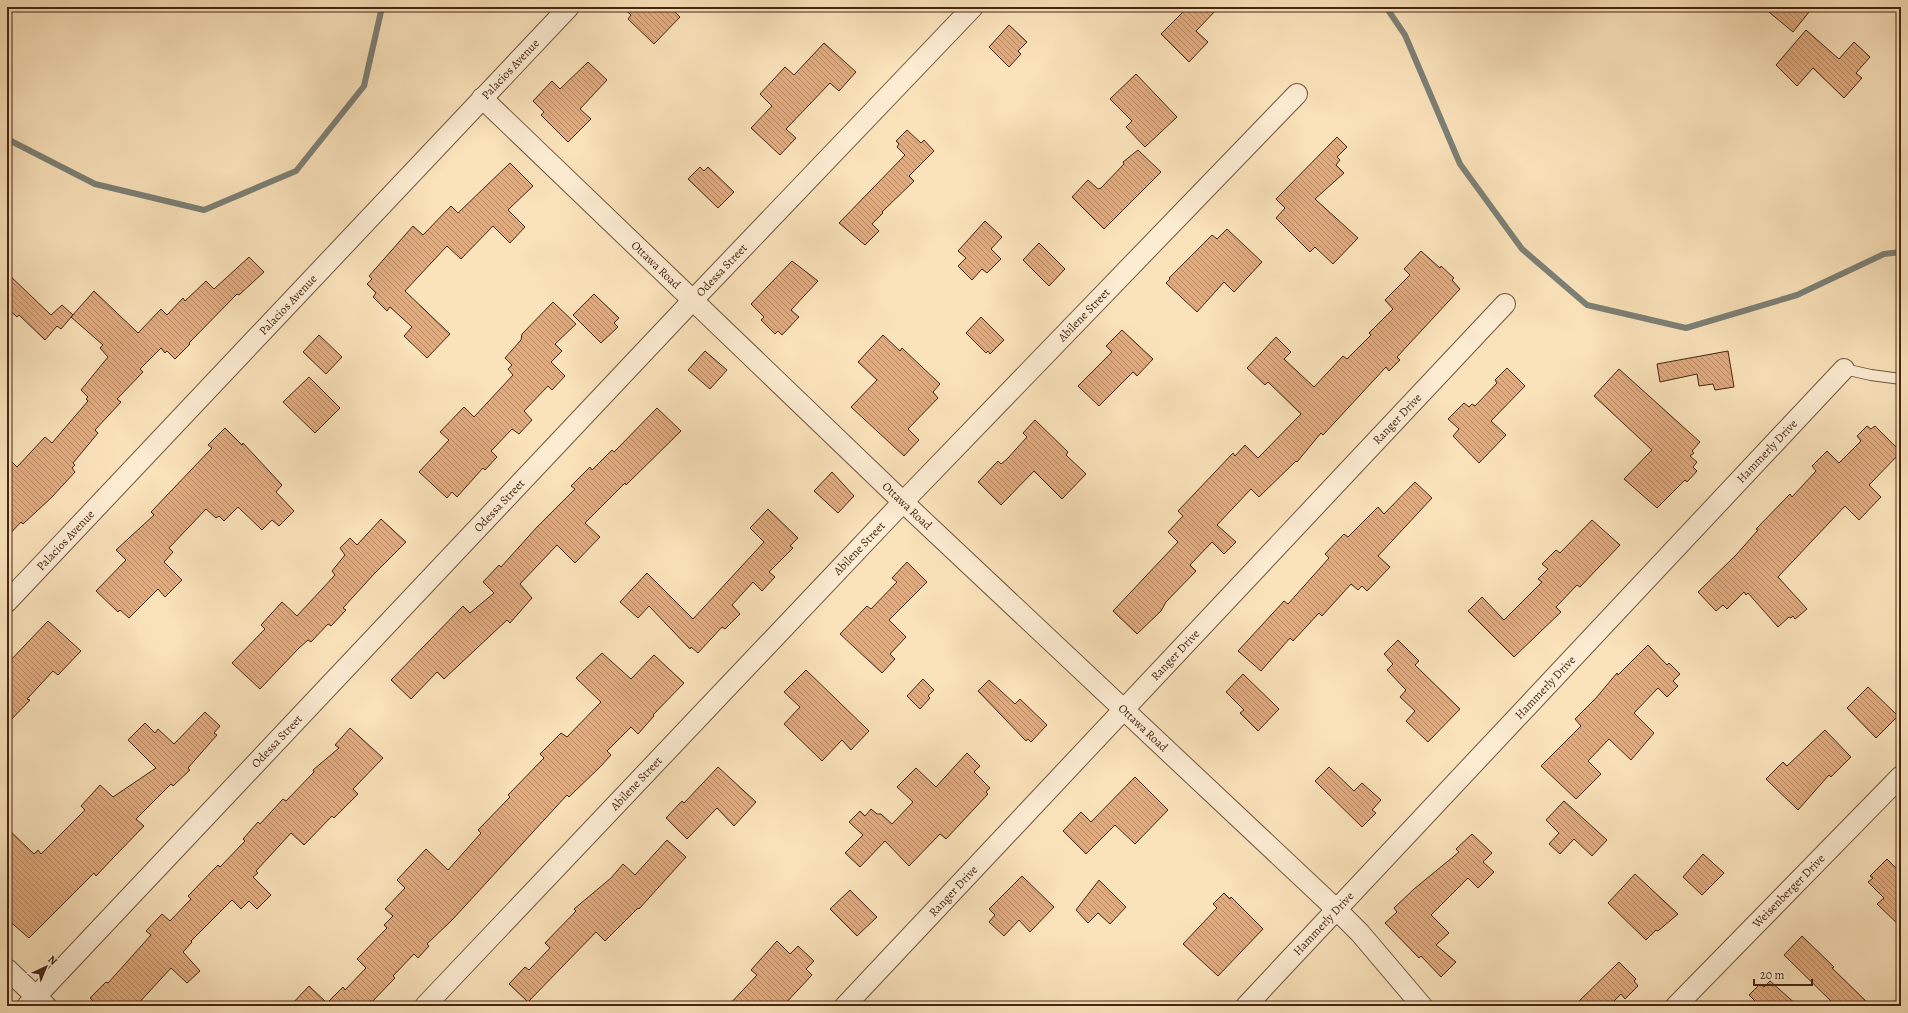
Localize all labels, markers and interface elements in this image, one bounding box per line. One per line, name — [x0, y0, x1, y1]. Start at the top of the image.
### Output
street label: Palacios Avenue — [478, 35, 543, 103]
street label: Ottawa Road — [628, 237, 685, 293]
street label: Odessa Street — [693, 240, 751, 300]
street label: Palacios Avenue — [255, 271, 320, 339]
street label: Abilene Street — [1054, 284, 1113, 346]
street label: Ranger Drive — [1369, 390, 1425, 448]
street label: Hammerly Drive — [1733, 416, 1801, 487]
street label: Odessa Street — [470, 476, 528, 536]
street label: Ottawa Road — [879, 478, 936, 534]
street label: Palacios Avenue — [33, 506, 98, 574]
street label: Abilene Street — [829, 518, 889, 579]
street label: Ranger Drive — [1147, 626, 1203, 684]
street label: Hammerly Drive — [1511, 652, 1579, 723]
street label: Ottawa Road — [1115, 700, 1172, 755]
street label: Odessa Street — [248, 711, 306, 771]
street label: Abilene Street — [606, 753, 666, 814]
street label: Weisenberger Drive — [1748, 851, 1828, 932]
street label: Ranger Drive — [925, 862, 981, 920]
street label: Hammerly Drive — [1289, 888, 1357, 959]
north arrow — [26, 947, 66, 987]
text: N — [45, 952, 61, 968]
scale bar — [1754, 961, 1812, 987]
text: 20 m — [1760, 967, 1784, 983]

